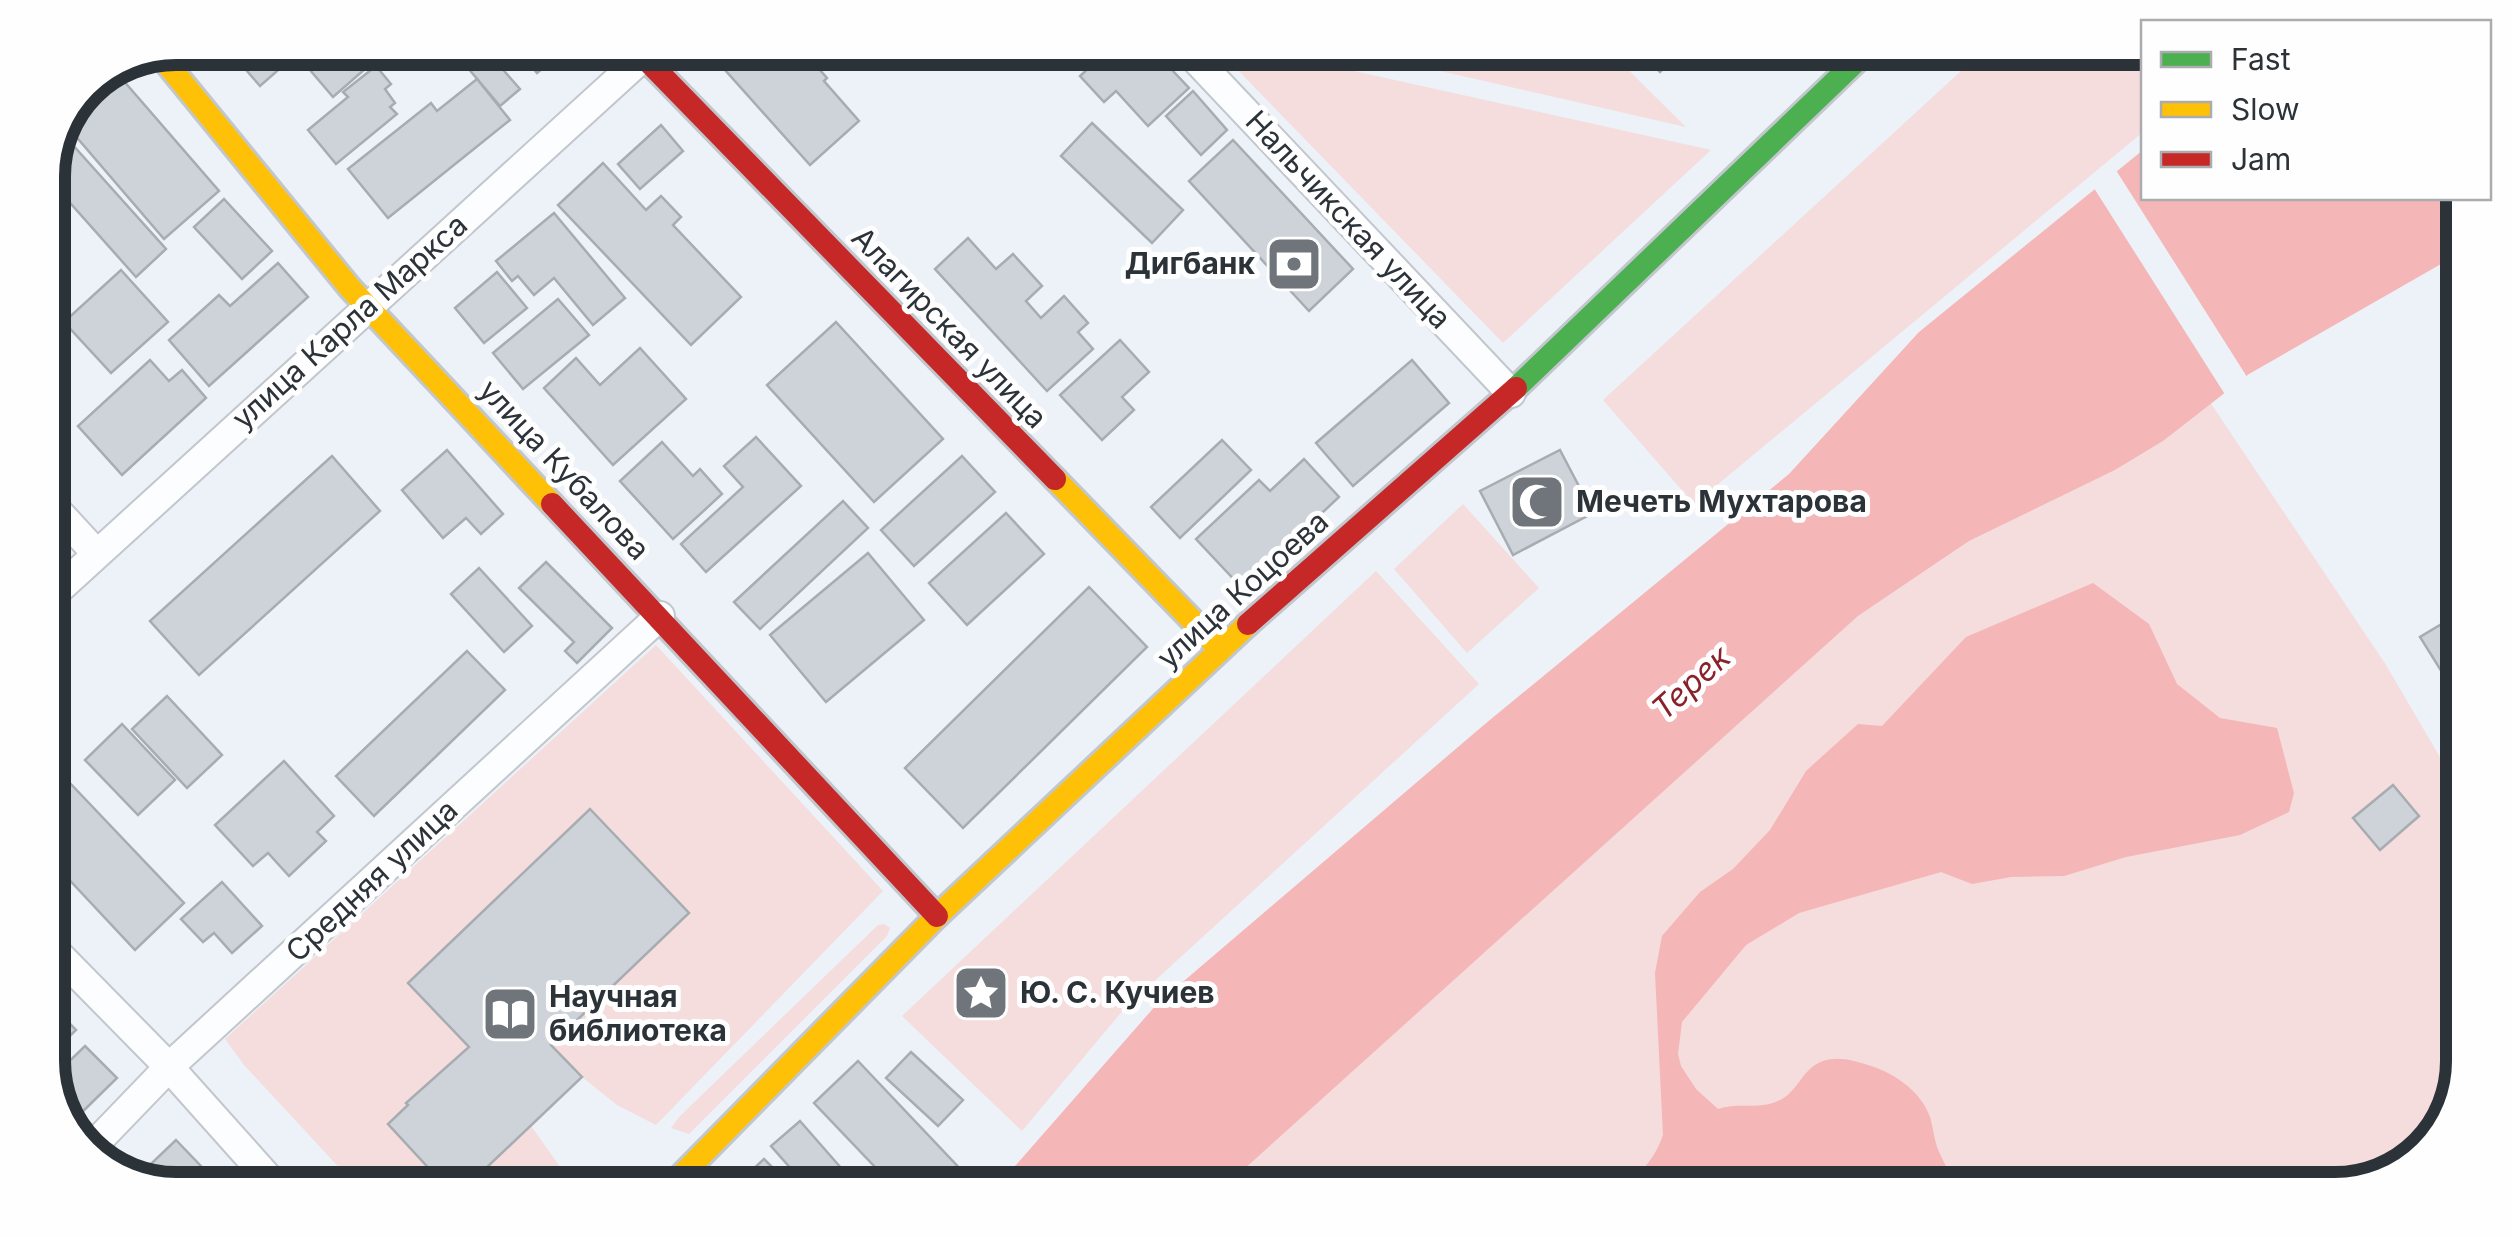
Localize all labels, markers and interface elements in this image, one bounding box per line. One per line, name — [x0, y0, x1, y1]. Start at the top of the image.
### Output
legend — [2141, 20, 2491, 200]
text: Fast — [2231, 41, 2291, 77]
text: Slow — [2231, 91, 2300, 127]
street label: Нальчикская улица — [1239, 103, 1459, 336]
text: Jam — [2231, 141, 2291, 177]
street label: улица Карла Маркса — [224, 206, 474, 436]
street label: Алагирская улица — [845, 219, 1055, 435]
bank icon: Дигбанк — [1264, 234, 1324, 294]
place label: Дигбанк — [1125, 245, 1256, 281]
street label: улица Кубалова — [472, 372, 657, 567]
mosque icon: Мечеть Мухтарова — [1507, 472, 1567, 532]
place label: Мечеть Мухтарова — [1576, 483, 1867, 519]
street label: улица Коцоева — [1149, 503, 1335, 676]
water label: Терек — [1643, 636, 1739, 728]
street label: Средняя улица — [278, 792, 465, 969]
place icon: Ю. С. Кучиев — [951, 963, 1011, 1023]
place label: Ю. С. Кучиев — [1020, 974, 1215, 1010]
place label: Научная библиотека — [549, 978, 727, 1048]
library icon: Научная библиотека — [480, 984, 540, 1044]

